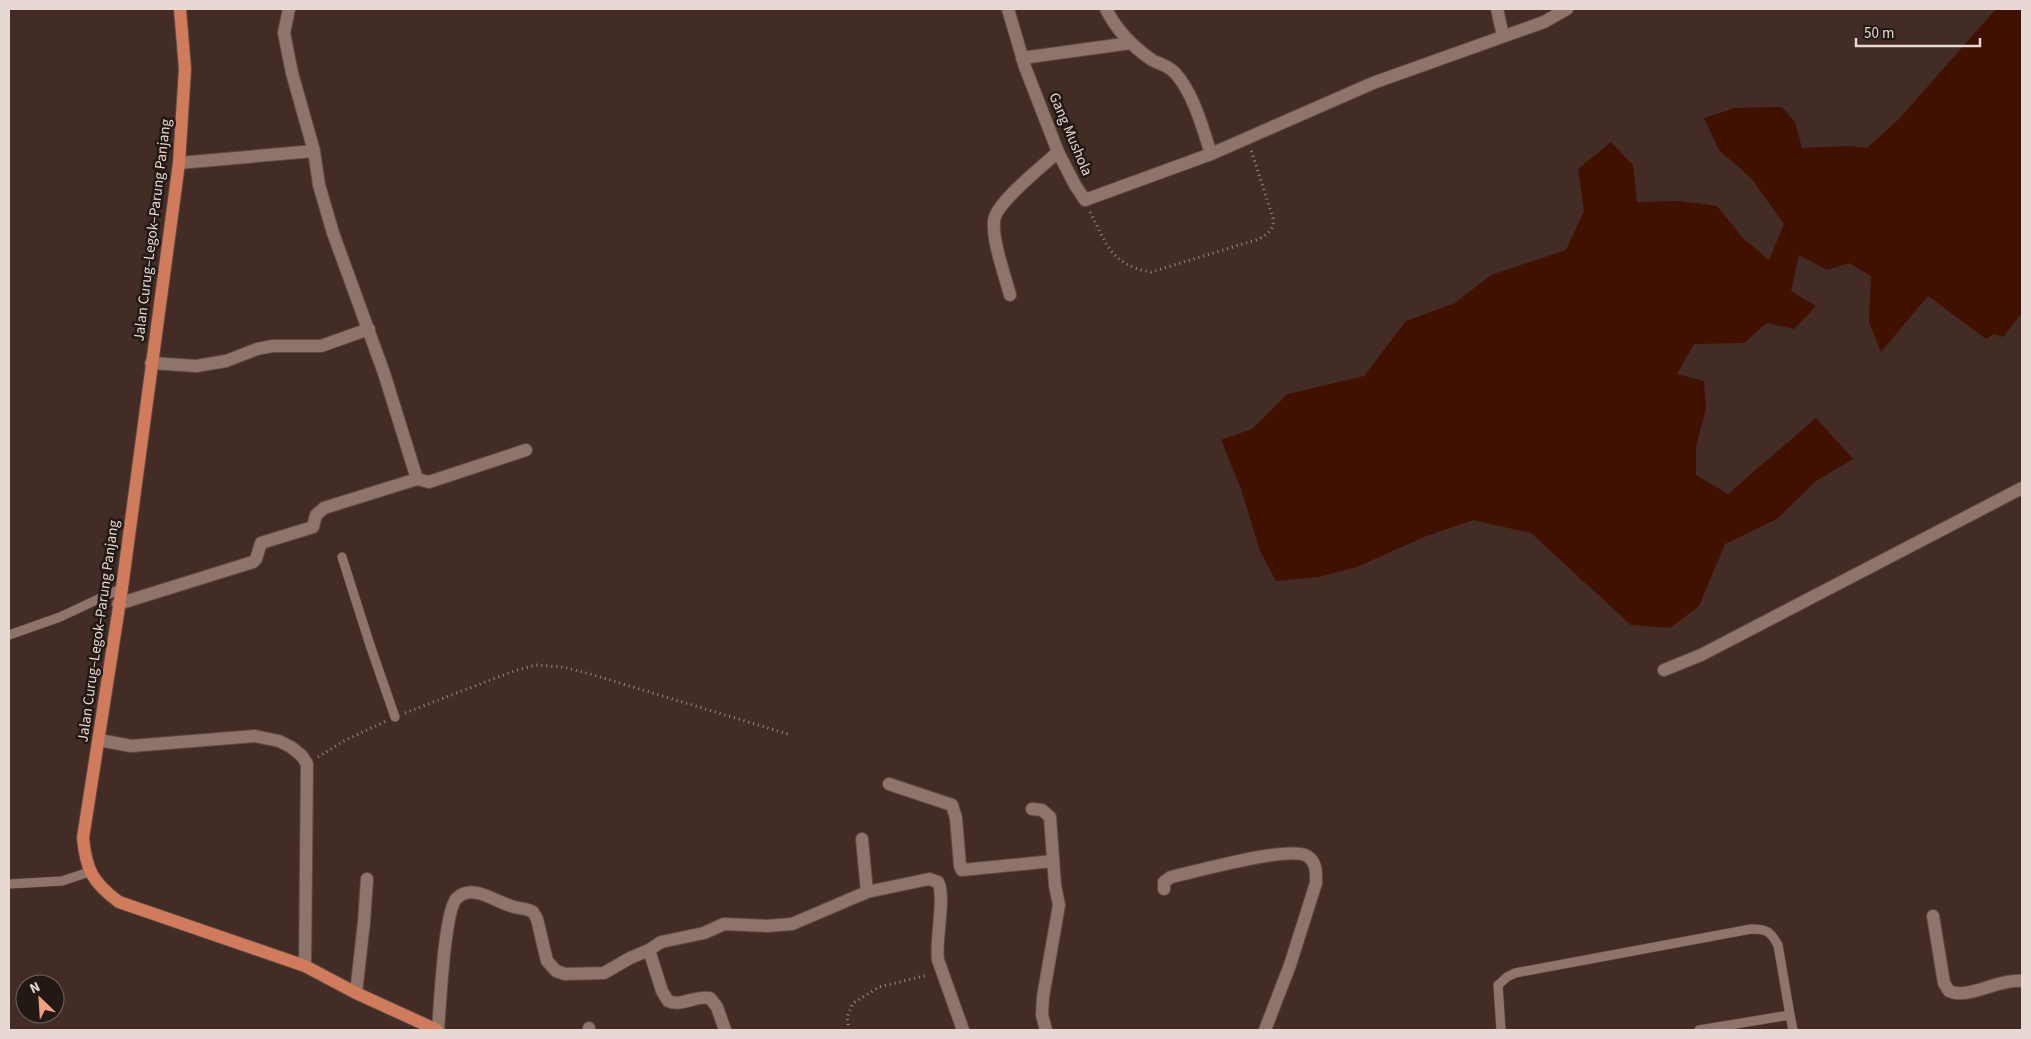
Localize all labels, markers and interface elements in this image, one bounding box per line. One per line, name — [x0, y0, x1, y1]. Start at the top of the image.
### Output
scale bar — [1856, 15, 1980, 47]
text: 50 m — [1864, 23, 1894, 44]
street label: Gang Mushola — [1044, 89, 1098, 179]
street label: Jalan Curug–Legok–Parung Panjang — [128, 117, 177, 343]
street label: Jalan Curug–Legok–Parung Panjang — [73, 518, 125, 743]
north arrow — [15, 974, 65, 1024]
text: N — [26, 977, 43, 999]

